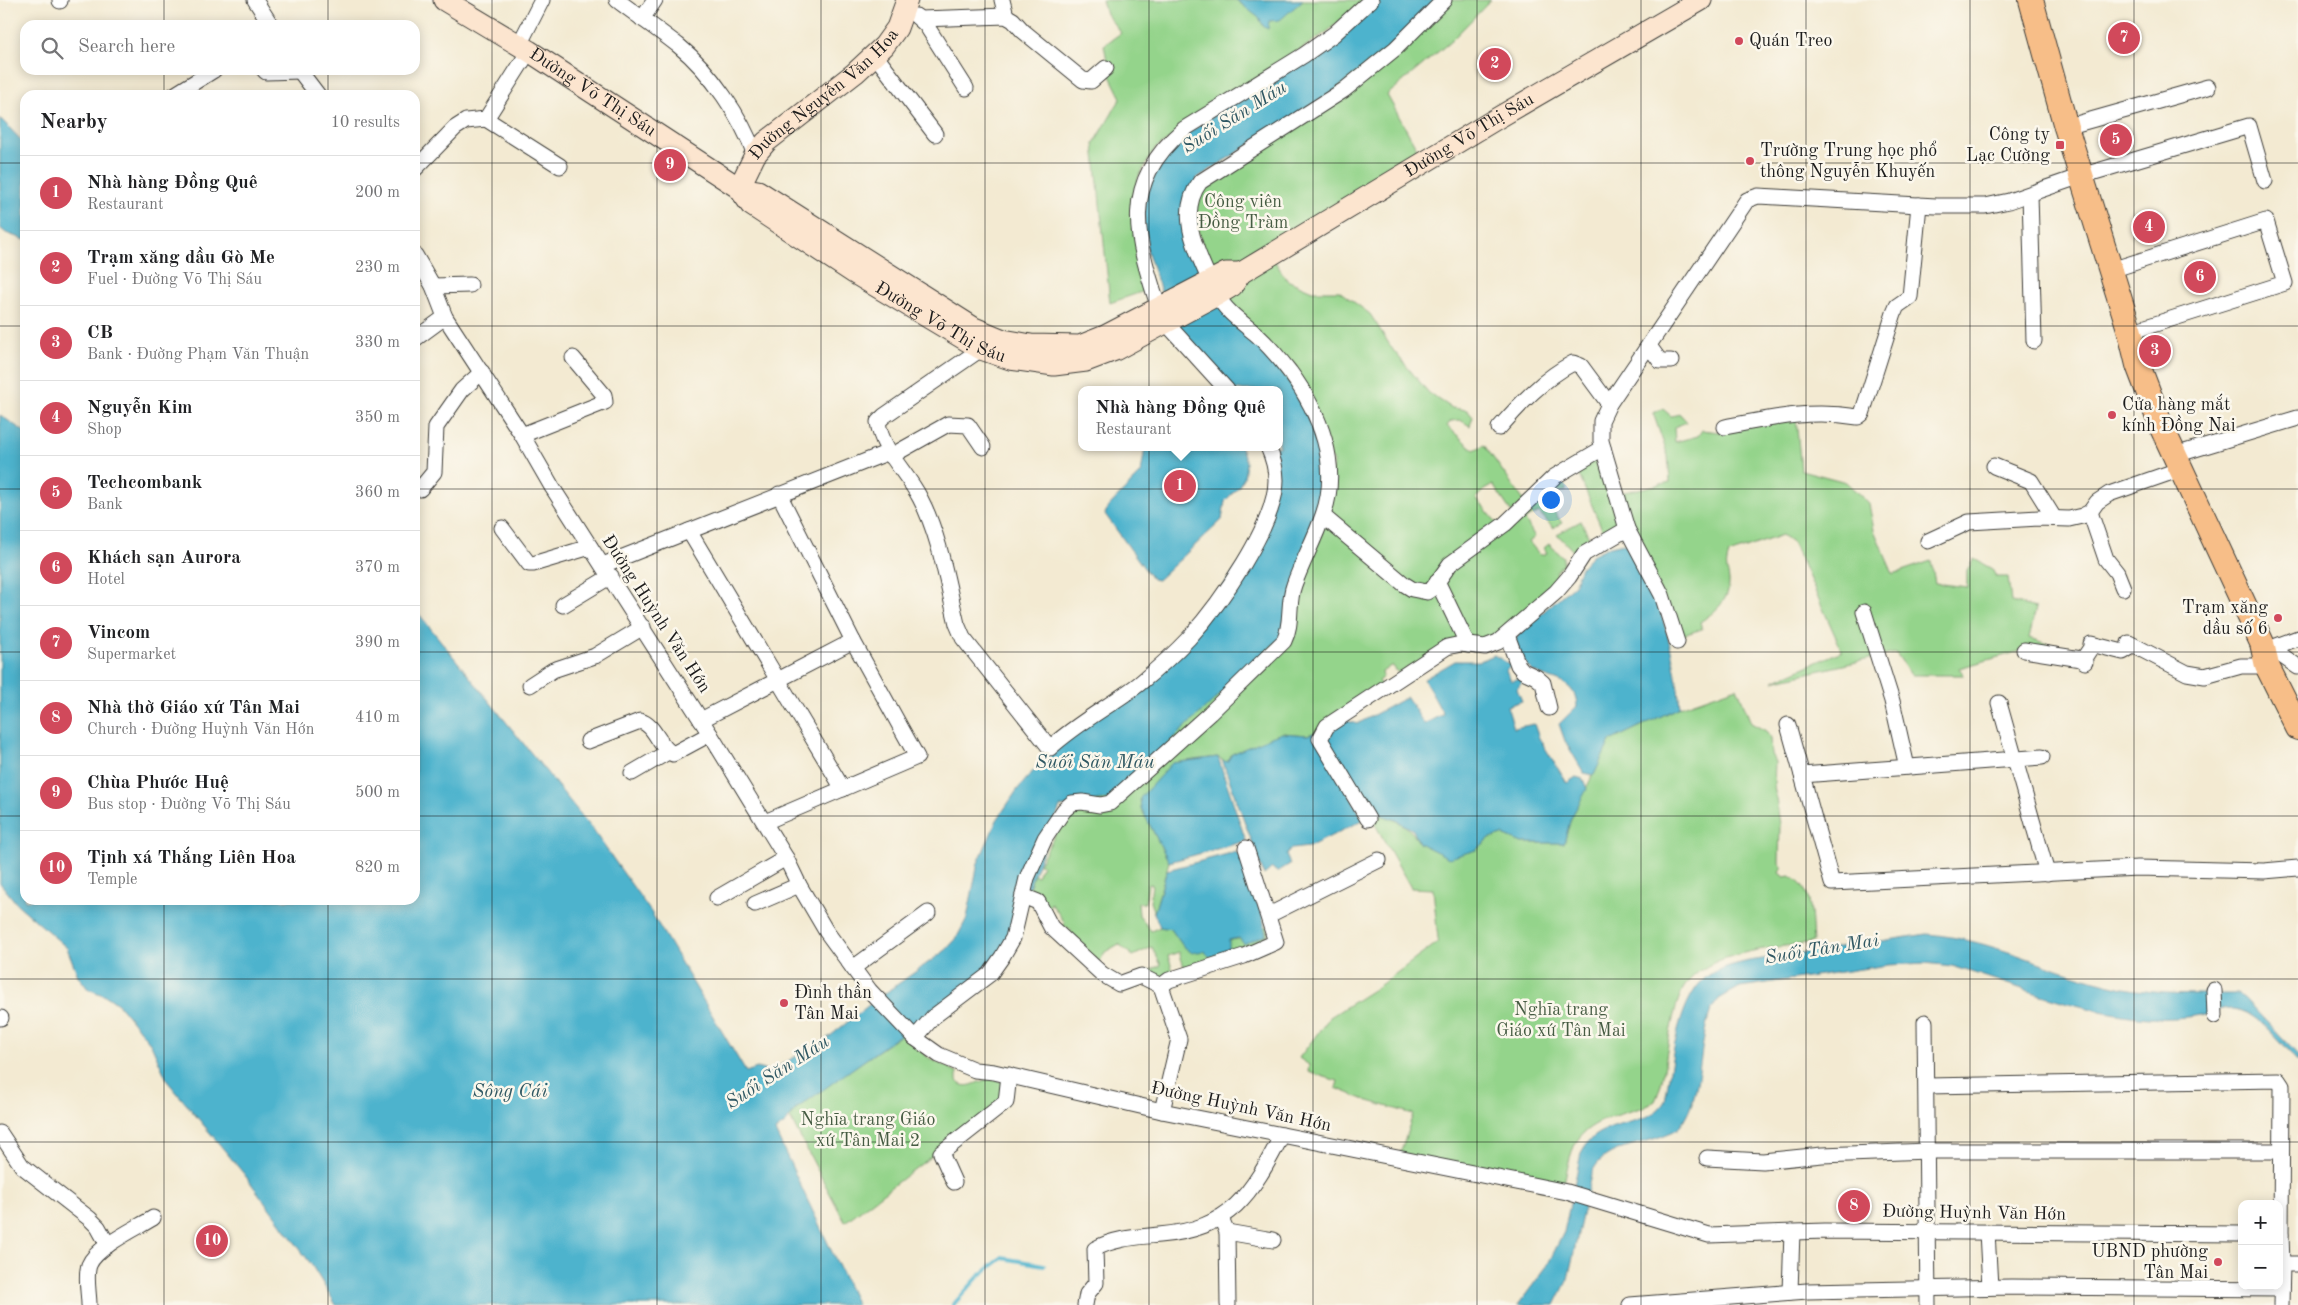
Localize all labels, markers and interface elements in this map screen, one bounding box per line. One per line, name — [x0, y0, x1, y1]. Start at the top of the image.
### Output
pin: 7 — [2108, 19, 2140, 57]
search box — [20, 20, 420, 75]
street label: Đường Nguyễn Văn Hoa — [746, 26, 902, 163]
place label: Quán Treo — [1749, 32, 1832, 50]
icon: search — [38, 34, 66, 62]
marker: Quán Treo — [1733, 35, 1745, 47]
text: Search here — [78, 38, 175, 57]
street label: Đường Võ Thị Sáu — [526, 45, 659, 140]
pin: 2 — [1479, 45, 1511, 83]
water label: Suối Săn Máu — [1179, 78, 1291, 158]
street label: Đường Võ Thị Sáu — [1401, 90, 1537, 181]
text: Nearby — [40, 112, 108, 133]
text: 10 results — [331, 115, 400, 131]
pin: 5 — [2100, 121, 2132, 159]
place label: Công ty Lạc Cường — [1966, 126, 2050, 165]
marker: Công ty Lạc Cường — [2054, 139, 2066, 151]
place label: Trường Trung học phổ thông Nguyễn Khuyến — [1760, 140, 1937, 181]
pin: 9 — [654, 146, 686, 184]
marker: Trường Trung học phổ thông Nguyễn Khuyến — [1744, 155, 1756, 167]
text: Nhà hàng Đồng Quê — [87, 174, 258, 193]
text: 1 — [51, 185, 61, 201]
text: 200 m — [355, 185, 400, 201]
park label: Công viên Đồng Tràm — [1198, 193, 1288, 232]
text: Restaurant — [87, 197, 164, 213]
pin: 4 — [2133, 208, 2165, 246]
text: Trạm xăng dầu Gò Me — [87, 249, 275, 268]
pin: 6 — [2184, 258, 2216, 296]
text: 2 — [51, 260, 61, 276]
text: 230 m — [355, 260, 400, 276]
text: Fuel · Đường Võ Thị Sáu — [87, 272, 262, 288]
street label: Đường Võ Thị Sáu — [872, 279, 1008, 366]
text: CB — [87, 324, 113, 343]
pin: 3 — [2139, 332, 2171, 370]
text: 3 — [51, 335, 61, 351]
text: 330 m — [355, 335, 400, 351]
text: Bank · Đường Phạm Văn Thuận — [87, 347, 309, 363]
popup — [1078, 386, 1283, 451]
place label: Cửa hàng mắt kính Đồng Nai — [2122, 393, 2236, 435]
text: Nguyễn Kim — [87, 399, 192, 418]
text: Nhà hàng Đồng Quê — [1095, 399, 1266, 418]
marker: Cửa hàng mắt kính Đồng Nai — [2106, 409, 2118, 421]
text: 4 — [51, 410, 61, 426]
text: 350 m — [355, 410, 400, 426]
text: Shop — [87, 422, 122, 438]
text: Restaurant — [1095, 422, 1172, 438]
pin: 1 — [1164, 467, 1196, 505]
text: Techcombank — [87, 474, 202, 493]
text: 5 — [51, 485, 61, 501]
text: 360 m — [355, 485, 400, 501]
your location — [1538, 487, 1564, 513]
text: Bank — [87, 497, 123, 513]
street label: Đường Huỳnh Văn Hớn — [598, 532, 714, 696]
text: Khách sạn Aurora — [87, 549, 241, 568]
text: 6 — [51, 560, 61, 576]
text: 370 m — [355, 560, 400, 576]
text: Hotel — [87, 572, 125, 588]
place label: Trạm xăng dầu số 6 — [2182, 599, 2268, 638]
marker: Trạm xăng dầu số 6 — [2272, 612, 2284, 624]
text: Vincom — [87, 624, 150, 643]
text: 7 — [51, 635, 61, 651]
text: 390 m — [355, 635, 400, 651]
text: Supermarket — [87, 647, 176, 663]
text: Nhà thờ Giáo xứ Tân Mai — [87, 699, 300, 718]
text: 8 — [51, 710, 61, 726]
text: 410 m — [355, 710, 400, 726]
text: Church · Đường Huỳnh Văn Hớn — [87, 722, 314, 738]
water label: Suối Săn Máu — [1035, 754, 1155, 773]
text: Chùa Phước Huệ — [87, 774, 229, 793]
text: 9 — [51, 785, 61, 801]
text: 500 m — [355, 785, 400, 801]
text: Bus stop · Đường Võ Thị Sáu — [87, 797, 291, 813]
text: Tịnh xá Thắng Liên Hoa — [87, 849, 296, 868]
text: 10 — [47, 860, 65, 876]
text: 820 m — [355, 860, 400, 876]
text: Temple — [87, 872, 137, 888]
water label: Suối Tân Mai — [1764, 931, 1881, 968]
place label: Đình thần Tân Mai — [794, 981, 872, 1023]
marker: Đình thần Tân Mai — [778, 997, 790, 1009]
park label: Nghĩa trang Giáo xứ Tân Mai — [1496, 1001, 1626, 1040]
water label: Suối Săn Máu — [723, 1032, 833, 1113]
street label: Đường Huỳnh Văn Hớn — [1149, 1079, 1333, 1135]
water label: Sông Cái — [472, 1083, 548, 1102]
park label: Nghĩa trang Giáo xứ Tân Mai 2 — [801, 1111, 935, 1150]
pin: 8 — [1838, 1187, 1870, 1225]
map controls — [2238, 1200, 2283, 1290]
button: + — [2238, 1200, 2283, 1245]
street label: Đường Huỳnh Văn Hớn — [1882, 1202, 2066, 1224]
pin: 10 — [196, 1222, 228, 1260]
place label: UBND phường Tân Mai — [2092, 1243, 2208, 1282]
button: − — [2238, 1245, 2283, 1290]
marker: UBND phường Tân Mai — [2212, 1256, 2224, 1268]

